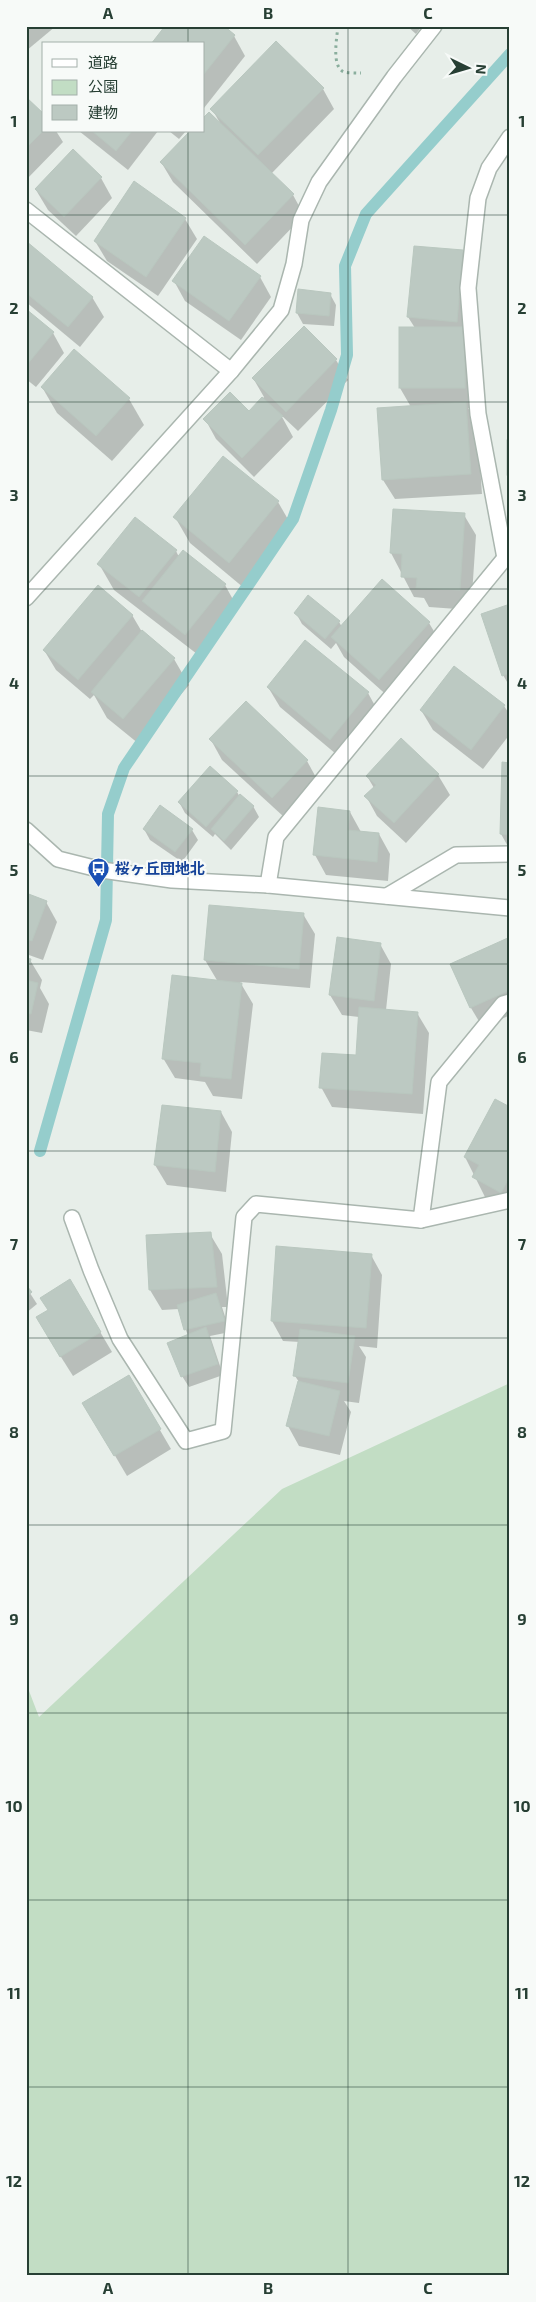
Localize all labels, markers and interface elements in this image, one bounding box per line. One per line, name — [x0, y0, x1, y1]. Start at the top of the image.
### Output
text: A — [103, 3, 114, 22]
text: B — [263, 3, 273, 22]
text: C — [423, 3, 433, 22]
legend — [42, 42, 205, 132]
north arrow — [444, 42, 494, 92]
text: 道路 — [88, 53, 118, 71]
text: N — [473, 63, 490, 75]
text: 公園 — [88, 77, 118, 95]
text: 建物 — [88, 103, 118, 121]
text: 1 — [11, 111, 17, 130]
text: 1 — [519, 111, 525, 130]
text: 2 — [9, 298, 19, 317]
text: 2 — [517, 298, 527, 317]
text: 3 — [9, 485, 19, 504]
text: 3 — [517, 485, 527, 504]
text: 4 — [9, 673, 19, 692]
text: 4 — [517, 673, 527, 692]
bus stop icon: 桜ヶ丘団地北 — [87, 856, 111, 887]
place label: 桜ヶ丘団地北 — [115, 859, 205, 877]
text: 5 — [10, 860, 19, 879]
text: 5 — [518, 860, 527, 879]
text: 6 — [9, 1047, 19, 1066]
text: 6 — [517, 1047, 527, 1066]
text: 7 — [10, 1234, 19, 1253]
text: 7 — [518, 1234, 527, 1253]
text: 8 — [9, 1422, 19, 1441]
text: 8 — [517, 1422, 527, 1441]
text: 9 — [9, 1609, 19, 1628]
text: 9 — [517, 1609, 527, 1628]
text: 10 — [5, 1796, 23, 1815]
text: 10 — [513, 1796, 531, 1815]
text: 11 — [7, 1983, 21, 2002]
text: 11 — [515, 1983, 529, 2002]
text: 12 — [6, 2171, 22, 2190]
text: 12 — [514, 2171, 530, 2190]
text: A — [103, 2278, 114, 2297]
text: B — [263, 2278, 273, 2297]
text: C — [423, 2278, 433, 2297]

